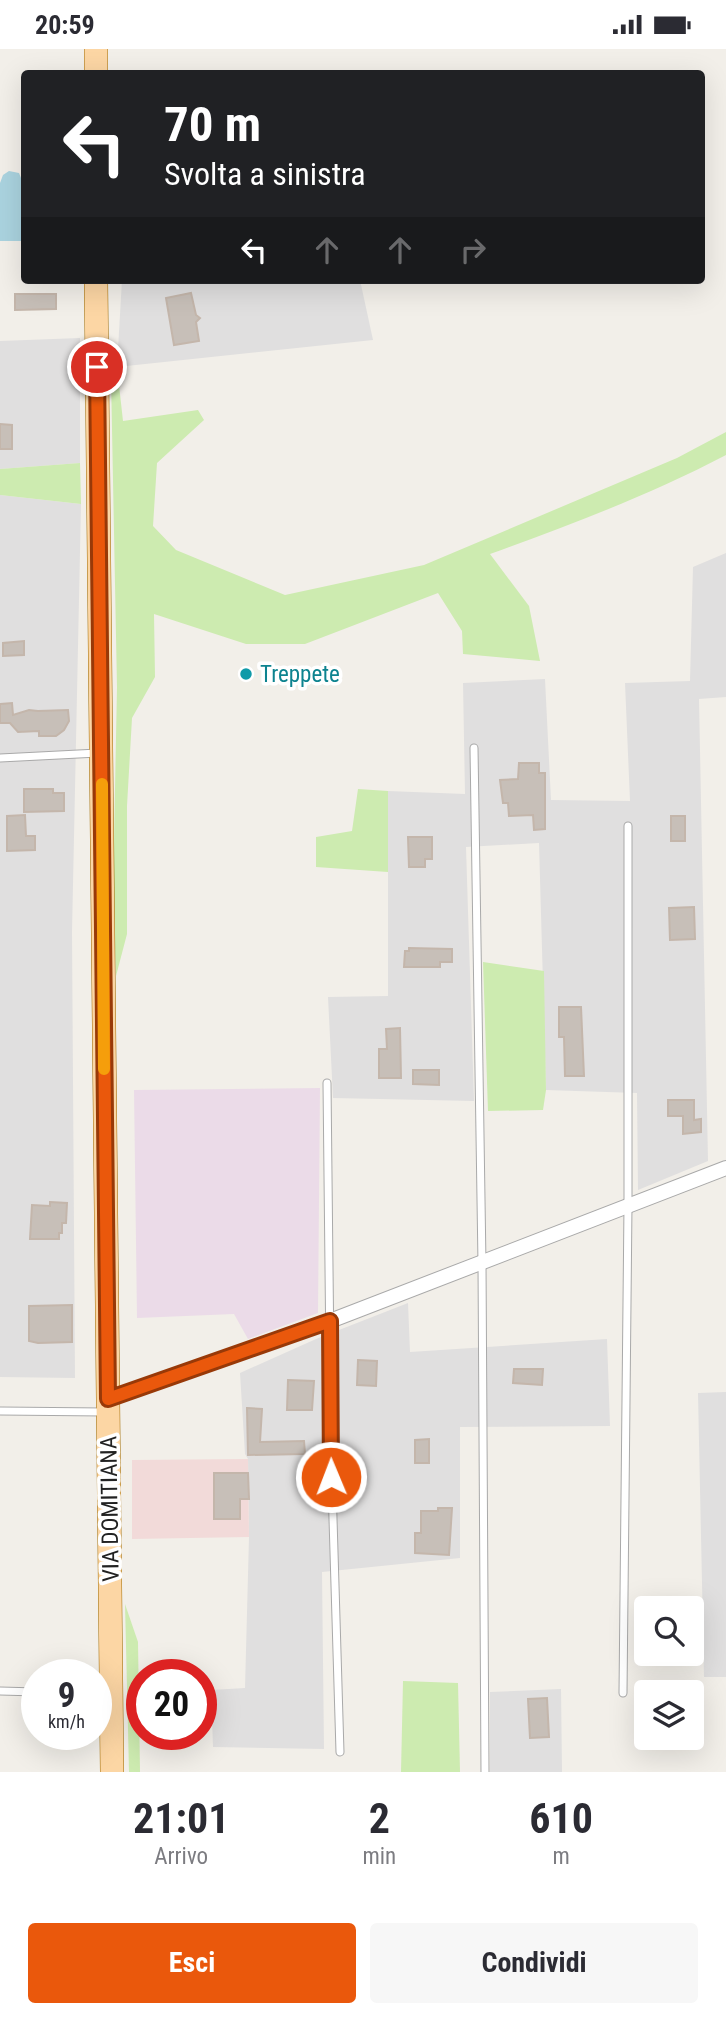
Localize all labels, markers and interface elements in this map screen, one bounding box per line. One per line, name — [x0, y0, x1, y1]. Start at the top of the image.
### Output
text: 20:59 — [35, 10, 95, 40]
text: 70 m — [164, 96, 261, 153]
icon: left — [49, 98, 140, 189]
text: Svolta a sinistra — [164, 155, 366, 193]
icon: left — [235, 231, 273, 269]
icon: ahead — [308, 231, 346, 269]
icon: ahead — [381, 231, 419, 269]
icon: right — [454, 231, 492, 269]
pin — [67, 337, 127, 397]
icon: arrive — [78, 348, 116, 386]
place label: Treppete — [260, 661, 340, 688]
marker: Treppete — [238, 666, 254, 682]
street label: VIA DOMITIANA — [95, 1436, 125, 1582]
position arrow — [294, 1440, 368, 1514]
map controls — [634, 1596, 704, 1750]
button: search — [634, 1596, 704, 1666]
speed limit sign: 20 — [126, 1659, 217, 1750]
text: 9 — [58, 1675, 75, 1716]
button: layers — [634, 1680, 704, 1750]
text: km/h — [48, 1711, 85, 1732]
text: 21:01 — [133, 1794, 229, 1843]
text: 2 — [369, 1794, 390, 1843]
text: 610 — [529, 1794, 593, 1843]
text: Arrivo — [154, 1843, 208, 1870]
text: min — [362, 1843, 396, 1870]
text: m — [552, 1843, 570, 1870]
button: Esci — [28, 1923, 356, 2003]
button: Condividi — [370, 1923, 698, 2003]

